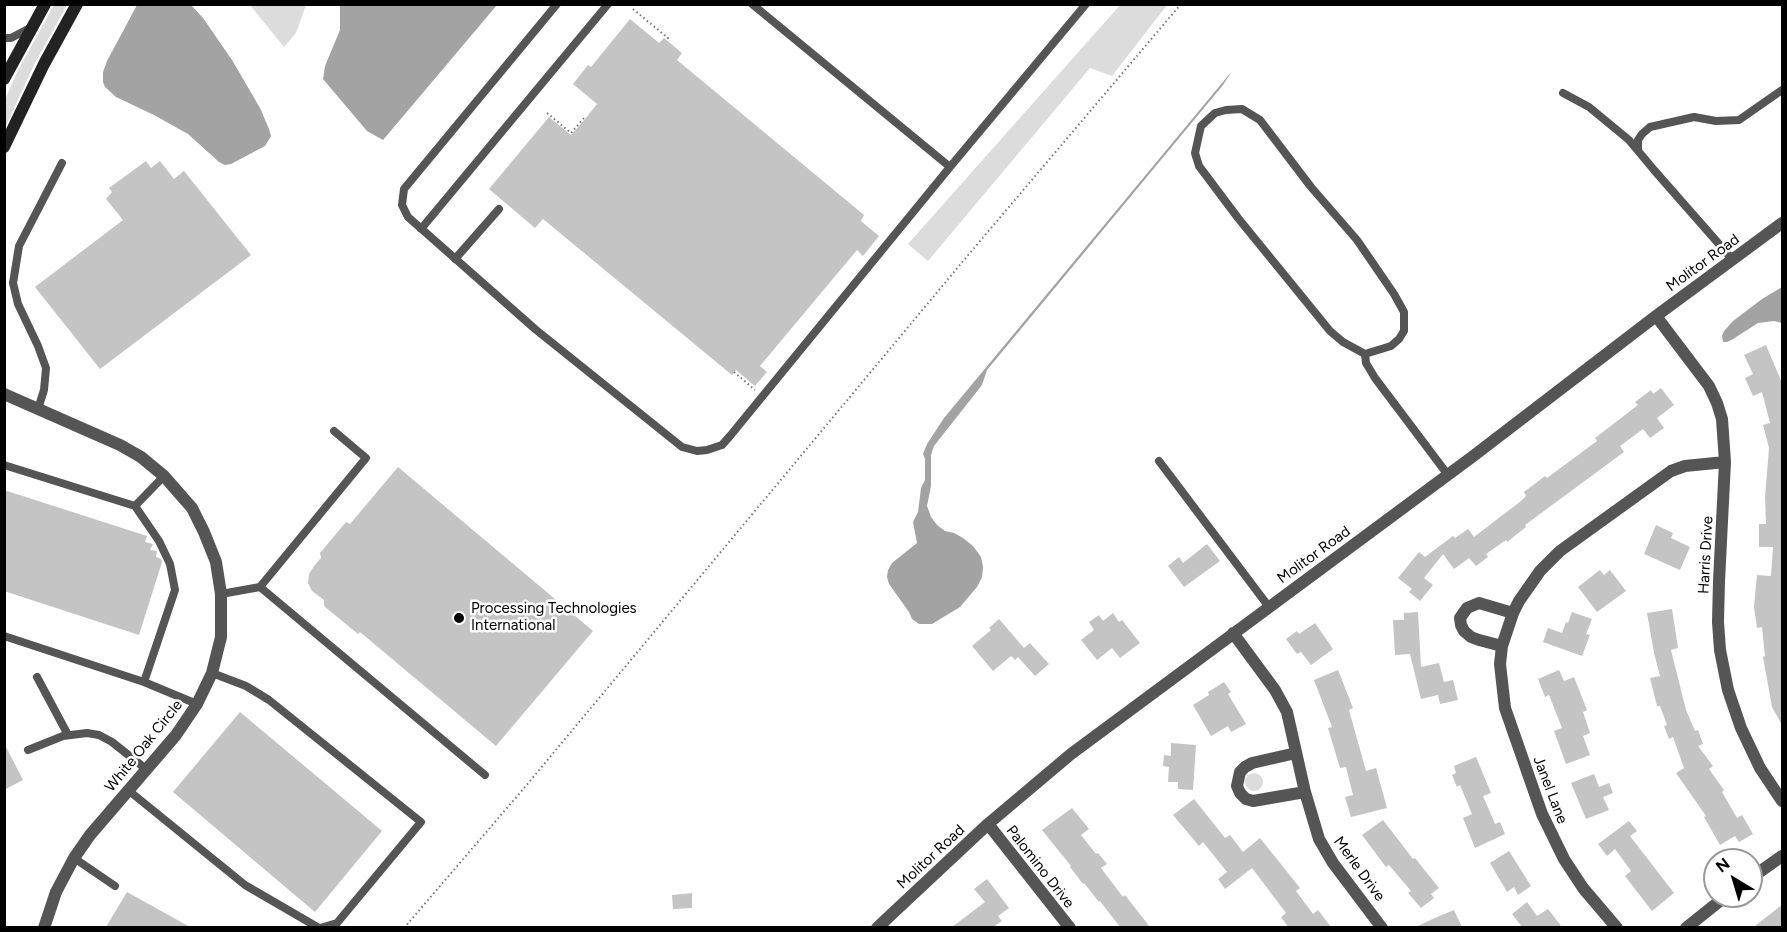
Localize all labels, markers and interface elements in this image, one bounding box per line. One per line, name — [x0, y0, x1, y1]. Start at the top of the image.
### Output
street label: Molitor Road — [1663, 231, 1743, 295]
street label: Harris Drive — [1695, 516, 1717, 594]
street label: Molitor Road — [1274, 523, 1354, 587]
place label: Processing Technologies International — [471, 600, 637, 635]
marker: Processing Technologies International — [452, 611, 466, 625]
street label: White Oak Circle — [101, 696, 187, 796]
street label: Janel Lane — [1529, 754, 1571, 826]
street label: Molitor Road — [893, 821, 969, 893]
street label: Palomino Drive — [1002, 822, 1078, 912]
street label: Merle Drive — [1329, 833, 1389, 905]
north arrow — [1703, 848, 1763, 908]
text: N — [1712, 854, 1734, 876]

